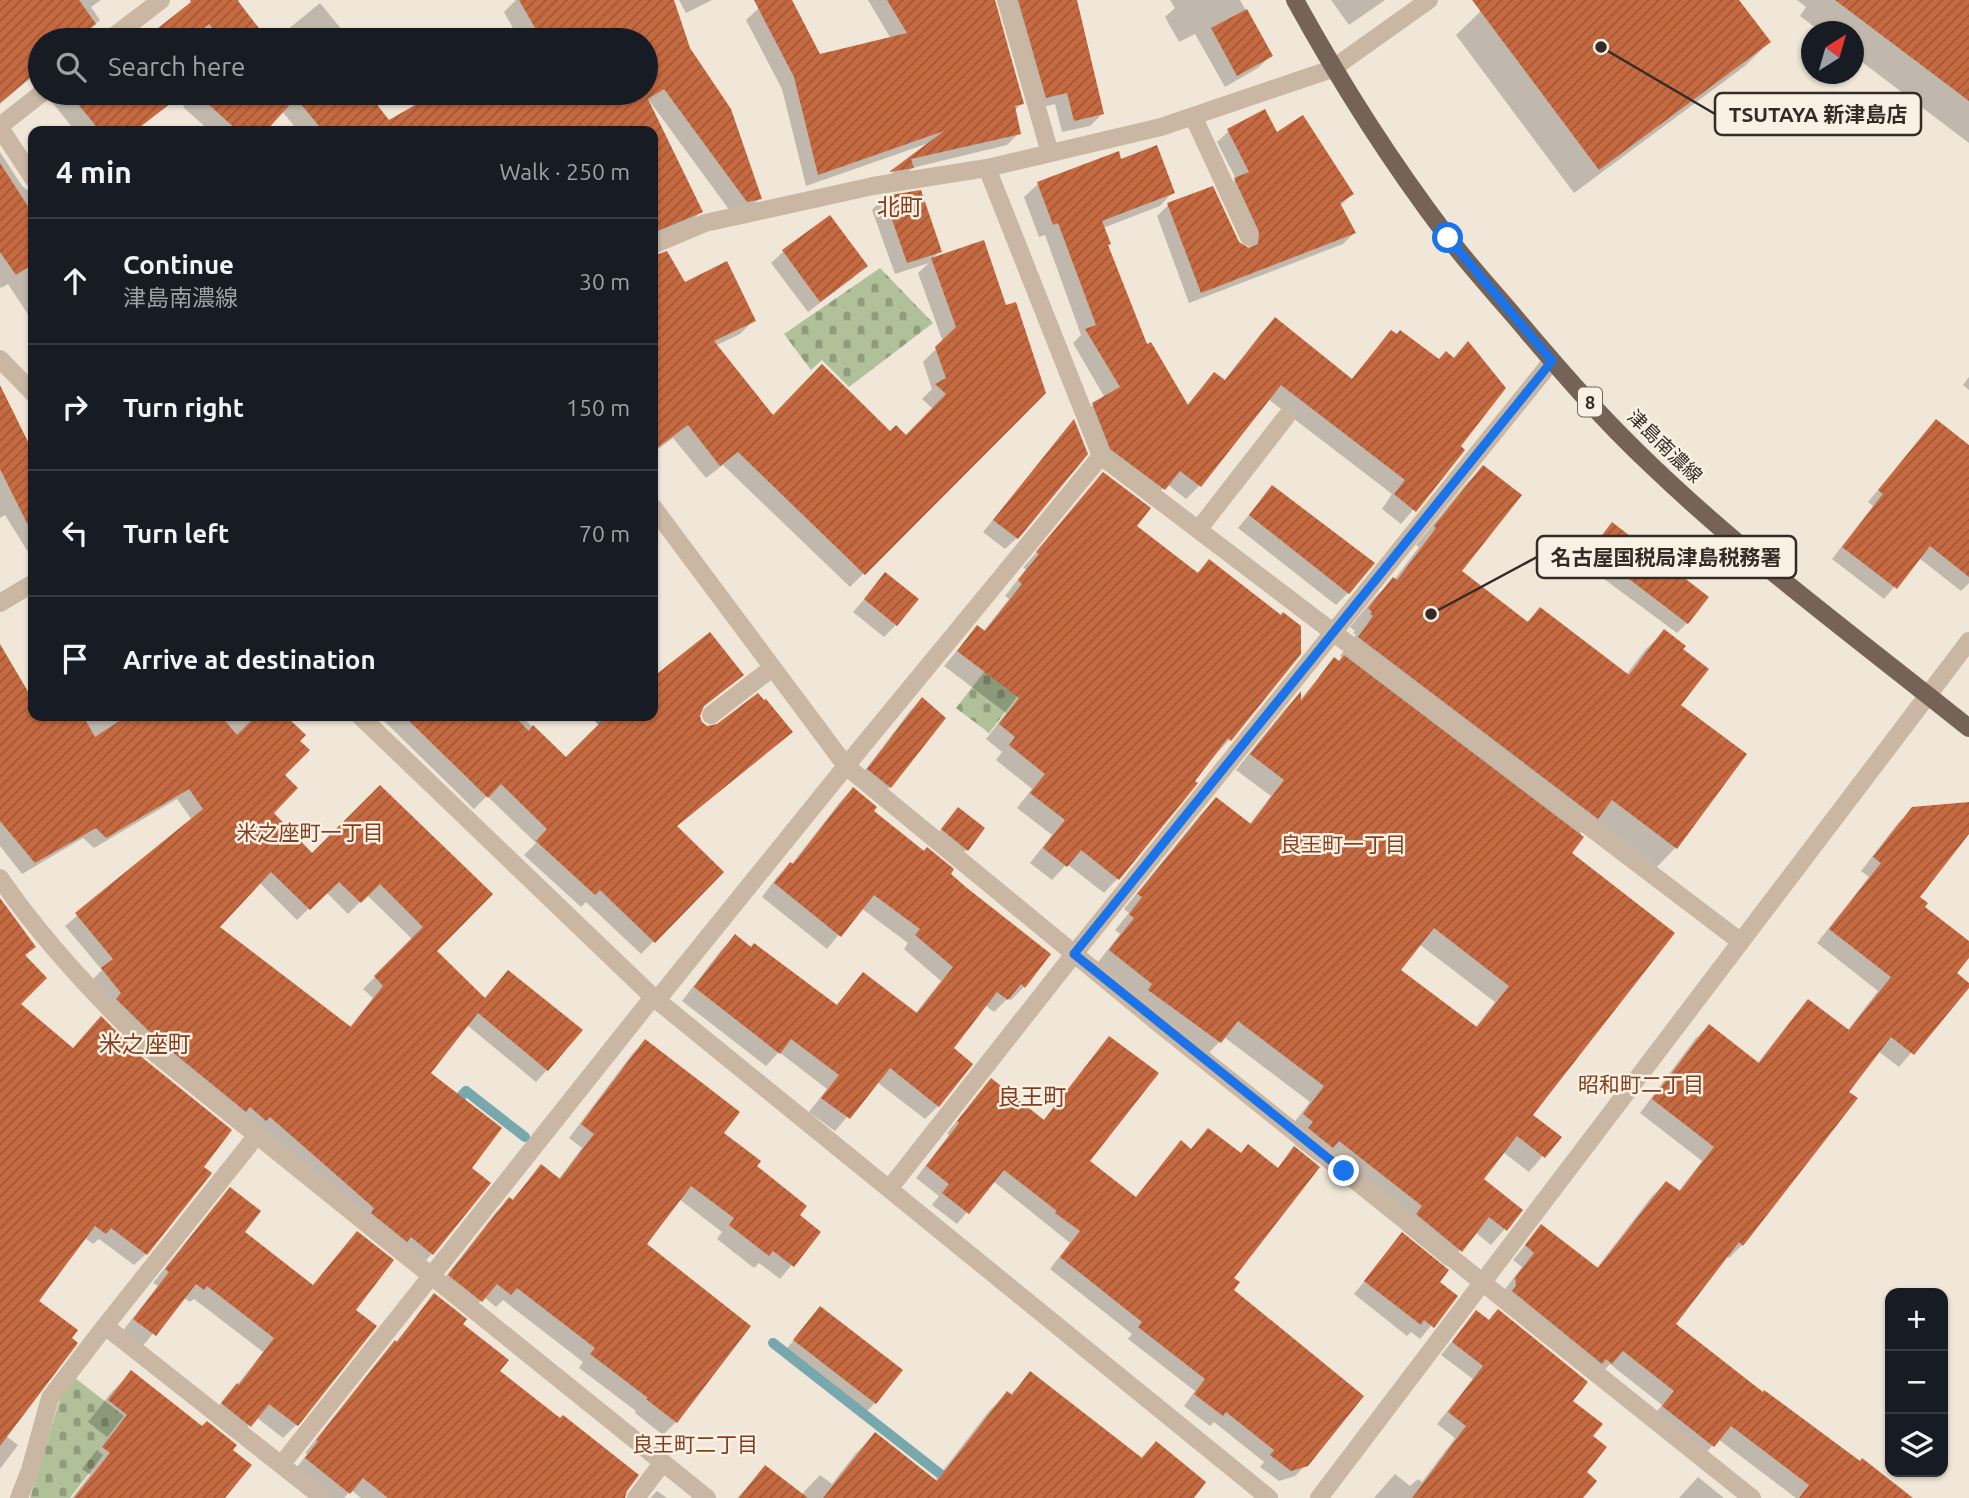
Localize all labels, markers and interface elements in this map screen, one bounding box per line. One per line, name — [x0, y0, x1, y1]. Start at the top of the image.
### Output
north arrow — [1801, 21, 1864, 84]
search box — [28, 28, 658, 105]
icon: search — [52, 48, 90, 86]
text: Search here — [108, 52, 245, 81]
callout: TSUTAYA 新津島店 — [1715, 93, 1921, 135]
text: TSUTAYA 新津島店 — [1729, 102, 1907, 126]
text: 4 min — [56, 155, 132, 189]
text: Walk · 250 m — [499, 159, 630, 184]
district label: 北町 — [877, 194, 923, 219]
route start — [1432, 222, 1463, 253]
text: Continue — [123, 250, 234, 279]
icon: ahead — [56, 262, 94, 300]
text: 30 m — [579, 269, 630, 294]
text: 津島南濃線 — [123, 285, 238, 310]
icon: right — [56, 388, 94, 426]
road number: 8 — [1578, 388, 1602, 416]
text: Turn right — [123, 393, 244, 422]
text: 150 m — [566, 395, 630, 420]
street label: 津島南濃線 — [1623, 405, 1707, 487]
icon: left — [56, 514, 94, 552]
text: Turn left — [123, 519, 229, 548]
text: 70 m — [579, 521, 630, 546]
callout: 名古屋国税局津島税務署 — [1537, 536, 1796, 578]
text: 名古屋国税局津島税務署 — [1551, 545, 1782, 569]
icon: arrive — [56, 640, 94, 678]
text: Arrive at destination — [123, 645, 376, 674]
district label: 米之座町一丁目 — [237, 820, 384, 844]
district label: 良王町一丁目 — [1280, 832, 1406, 856]
district label: 米之座町 — [99, 1031, 191, 1056]
district label: 昭和町二丁目 — [1578, 1072, 1704, 1096]
district label: 良王町 — [998, 1084, 1067, 1109]
route end — [1328, 1155, 1359, 1186]
map controls — [1885, 1288, 1948, 1477]
button: + — [1885, 1288, 1948, 1351]
button: − — [1885, 1351, 1948, 1414]
button: layers — [1885, 1414, 1948, 1477]
district label: 良王町二丁目 — [632, 1432, 758, 1456]

